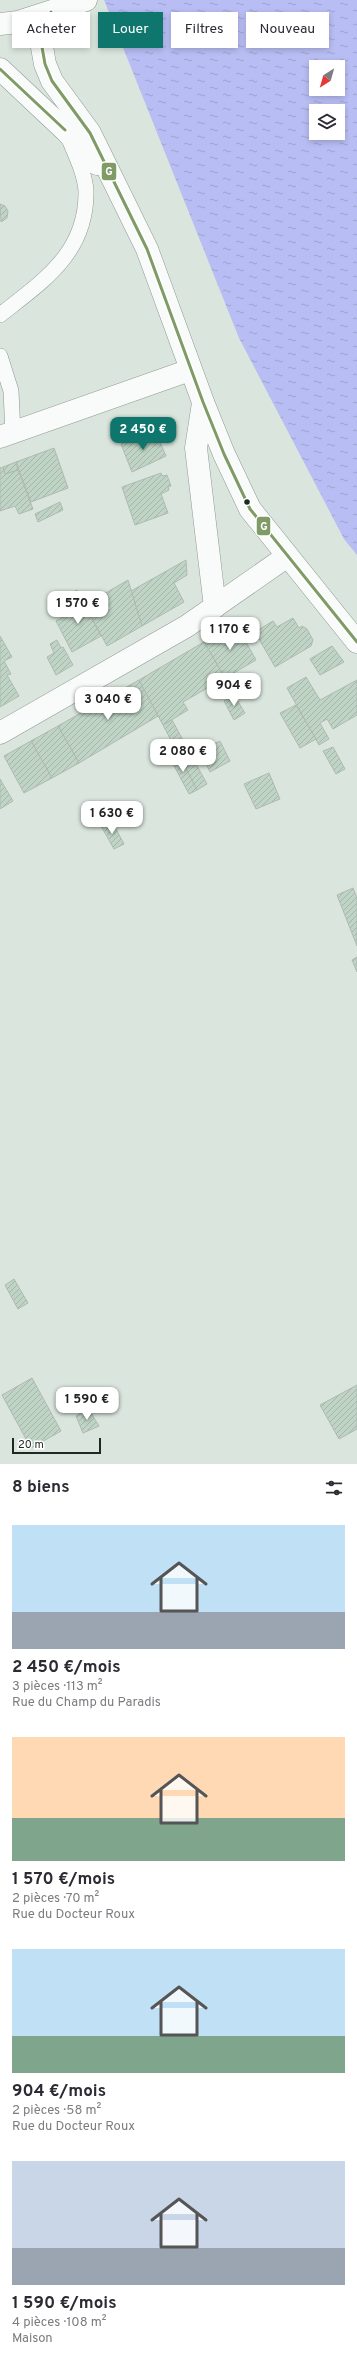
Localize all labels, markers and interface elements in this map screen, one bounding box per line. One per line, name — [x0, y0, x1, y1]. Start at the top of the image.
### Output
chip: Acheter — [12, 12, 90, 48]
chip: Louer — [98, 12, 163, 48]
chip: Filtres — [171, 12, 238, 48]
chip: Nouveau — [246, 12, 329, 48]
north arrow — [309, 60, 345, 96]
map controls — [309, 60, 345, 140]
button: layers — [309, 104, 345, 140]
line badge: G — [101, 162, 117, 181]
text: G — [105, 165, 113, 179]
pin: 2 450 € — [106, 417, 180, 451]
text: 2 450 € — [119, 422, 167, 438]
unlabelled marker — [242, 497, 252, 507]
line badge: G — [256, 516, 271, 536]
text: G — [260, 520, 268, 534]
pin: 1 570 € — [41, 591, 115, 625]
text: 1 570 € — [56, 596, 100, 612]
pin: 1 170 € — [193, 617, 267, 651]
text: 1 170 € — [210, 622, 250, 638]
pin: 904 € — [206, 673, 262, 707]
text: 904 € — [216, 678, 252, 694]
pin: 3 040 € — [71, 687, 145, 721]
text: 3 040 € — [84, 692, 132, 708]
pin: 2 080 € — [146, 739, 220, 773]
text: 2 080 € — [159, 744, 207, 760]
pin: 1 630 € — [75, 801, 149, 835]
text: 1 630 € — [90, 806, 134, 822]
pin: 1 590 € — [50, 1387, 124, 1421]
text: 1 590 € — [65, 1392, 109, 1408]
scale bar — [12, 1436, 101, 1455]
text: 20 m — [18, 1438, 44, 1452]
text: 8 biens — [12, 1477, 70, 1499]
icon: filters — [323, 1477, 345, 1499]
icon: home — [143, 1551, 215, 1623]
text: 2 450 €/mois — [12, 1657, 121, 1679]
text: 3 pièces · 113 m² — [12, 1679, 103, 1695]
text: Rue du Champ du Paradis — [12, 1695, 161, 1711]
icon: home — [143, 1763, 215, 1835]
text: 1 570 €/mois — [12, 1869, 115, 1891]
text: 2 pièces · 70 m² — [12, 1891, 99, 1907]
text: Rue du Docteur Roux — [12, 1907, 135, 1923]
icon: home — [143, 1975, 215, 2047]
text: 904 €/mois — [12, 2081, 106, 2103]
text: 2 pièces · 58 m² — [12, 2103, 101, 2119]
text: Rue du Docteur Roux — [12, 2119, 135, 2135]
icon: home — [143, 2187, 215, 2259]
text: 1 590 €/mois — [12, 2293, 117, 2315]
text: 4 pièces · 108 m² — [12, 2315, 106, 2331]
text: Maison — [12, 2331, 53, 2347]

